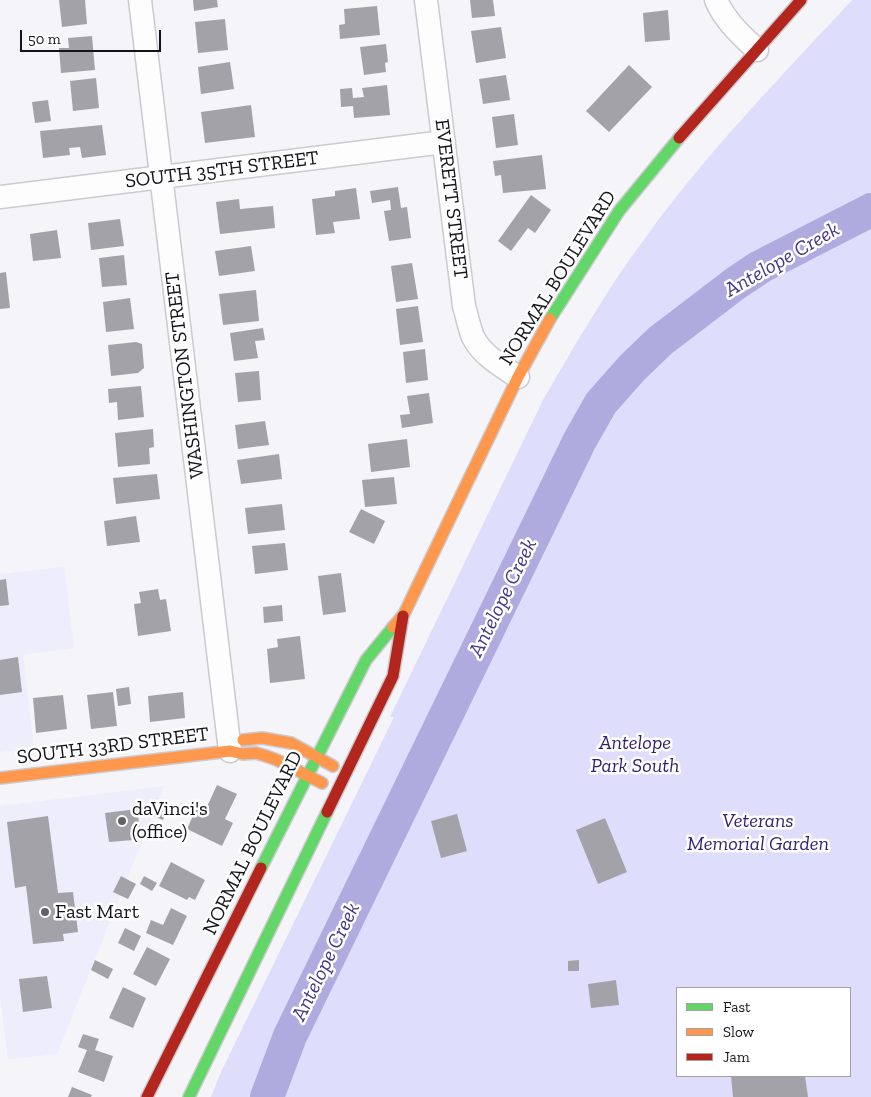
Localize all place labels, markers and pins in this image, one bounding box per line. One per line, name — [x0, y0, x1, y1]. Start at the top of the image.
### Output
place label: daVinci's (office) — [132, 797, 208, 844]
marker: daVinci's (office) — [116, 815, 128, 827]
place label: Fast Mart — [55, 900, 139, 924]
marker: Fast Mart — [39, 906, 51, 918]

